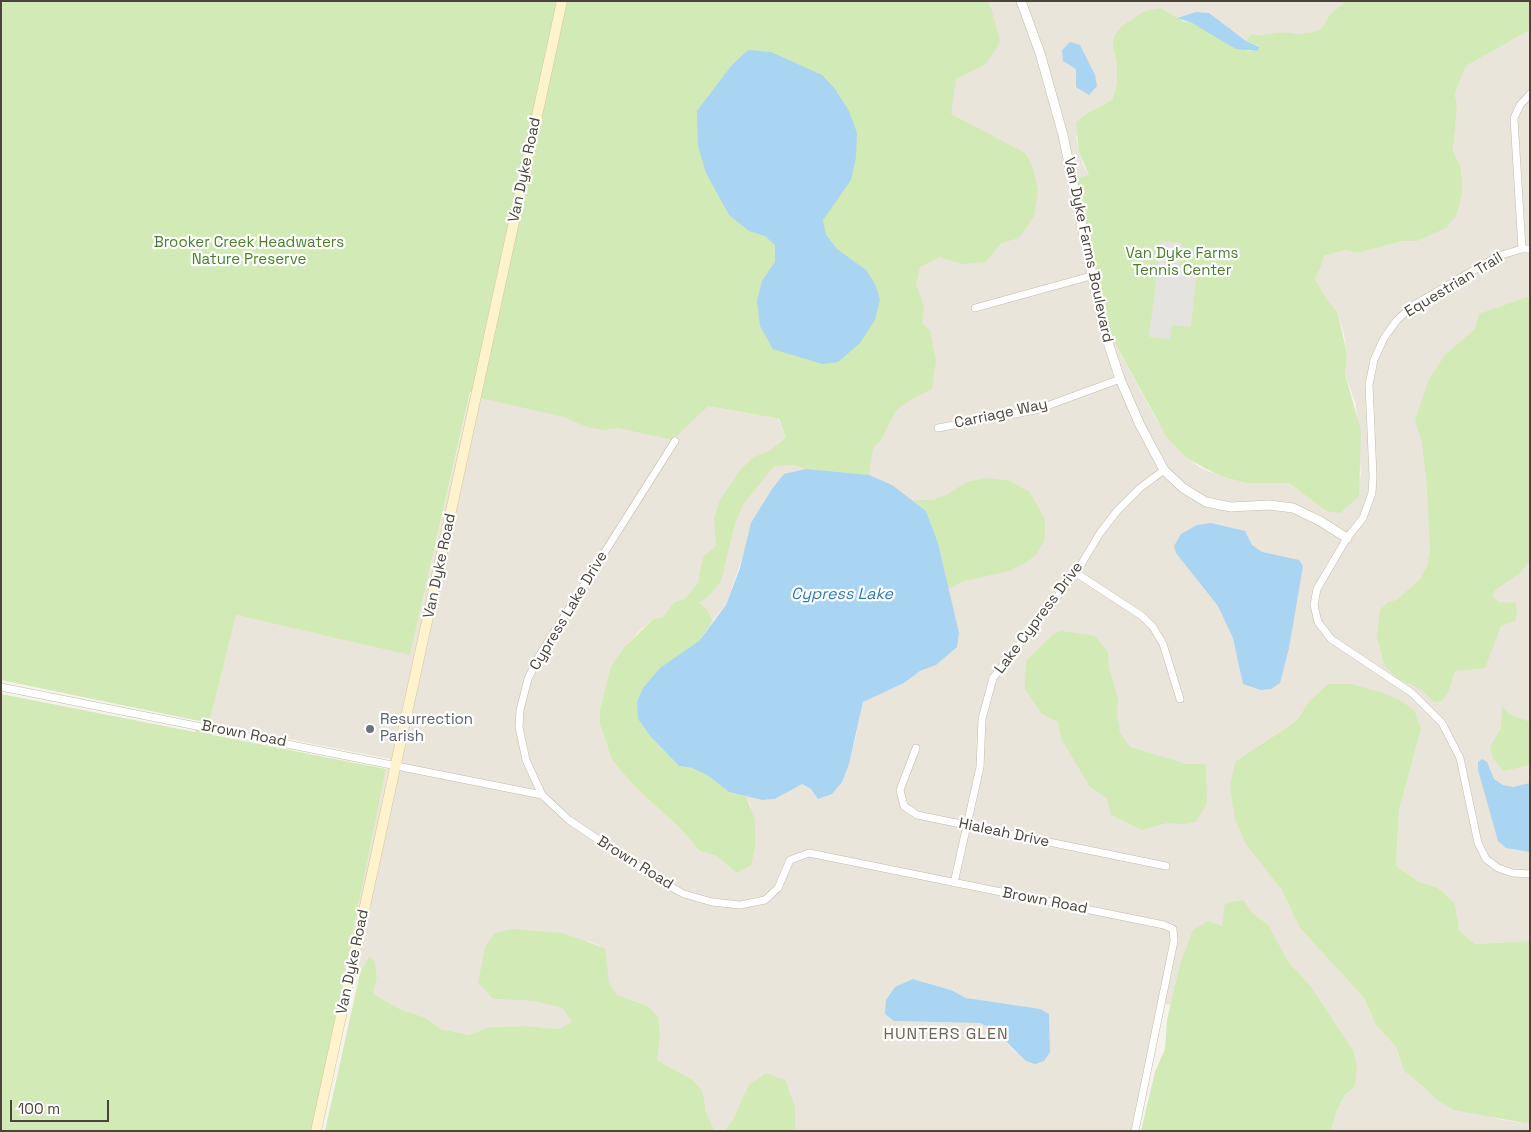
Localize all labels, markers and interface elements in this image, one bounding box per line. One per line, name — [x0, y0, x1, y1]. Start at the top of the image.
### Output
street label: Van Dyke Road — [505, 116, 545, 224]
street label: Van Dyke Farms Boulevard — [1060, 156, 1116, 344]
park label: Brooker Creek Headwaters Nature Preserve — [154, 234, 344, 269]
park label: Van Dyke Farms Tennis Center — [1125, 245, 1239, 280]
street label: Equestrian Trail — [1402, 249, 1506, 321]
street label: Carriage Way — [953, 395, 1049, 433]
street label: Van Dyke Road — [420, 512, 460, 620]
street label: Cypress Lake Drive — [526, 548, 612, 674]
street label: Lake Cypress Drive — [991, 558, 1087, 678]
water label: Cypress Lake — [791, 585, 893, 605]
place label: Resurrection Parish — [380, 711, 473, 746]
street label: Brown Road — [200, 717, 288, 751]
marker: Resurrection Parish — [364, 723, 376, 735]
street label: Hialeah Drive — [957, 815, 1051, 851]
street label: Brown Road — [594, 833, 676, 893]
street label: Brown Road — [1001, 884, 1089, 918]
street label: Van Dyke Road — [333, 908, 373, 1016]
district label: HUNTERS GLEN — [882, 1025, 1010, 1045]
scale bar — [12, 1090, 111, 1122]
text: 100 m — [18, 1099, 60, 1118]

